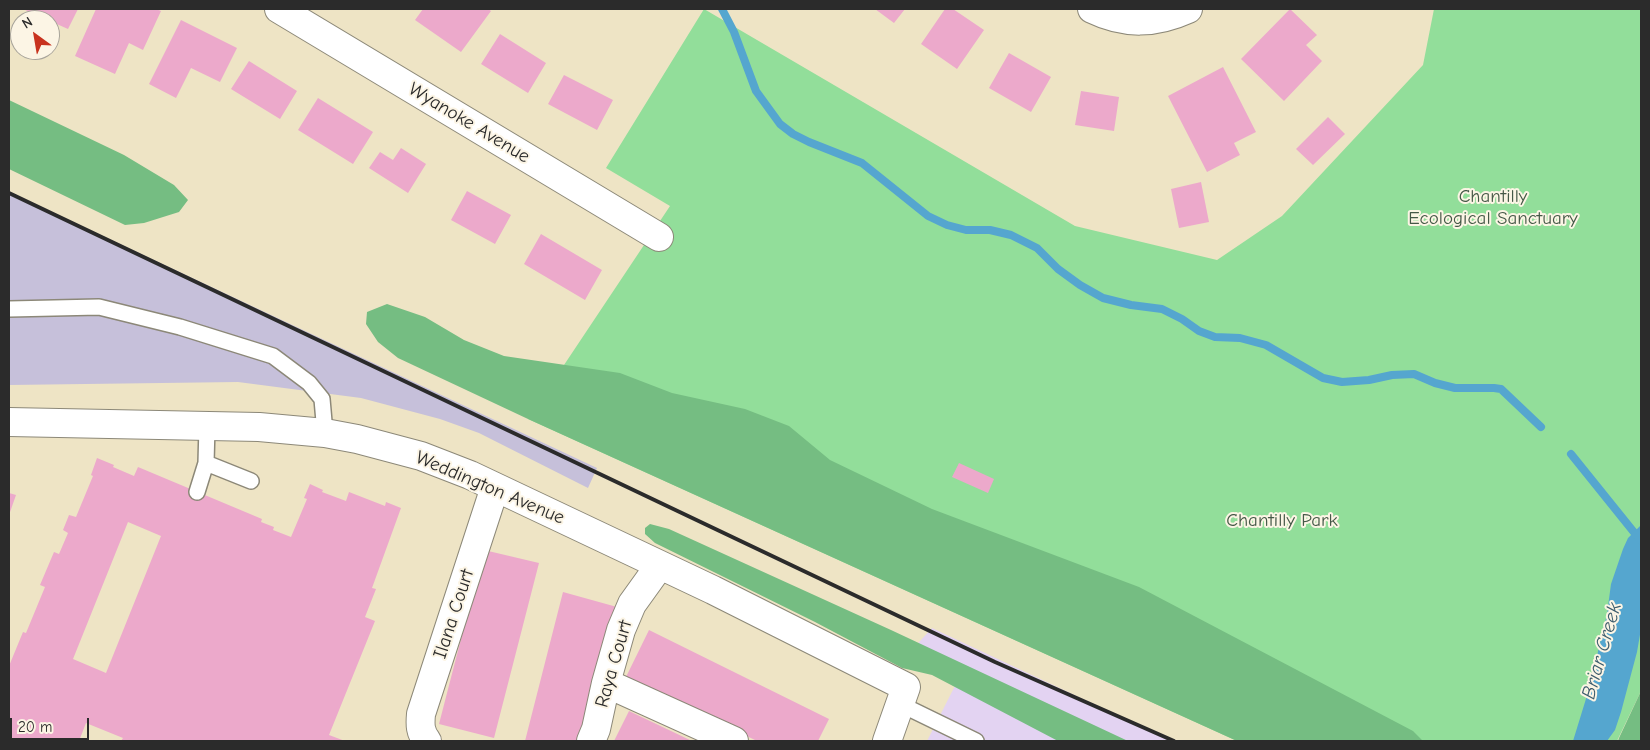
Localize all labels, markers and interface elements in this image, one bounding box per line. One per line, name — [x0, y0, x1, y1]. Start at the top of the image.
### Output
north arrow — [10, 10, 60, 60]
text: N — [19, 13, 36, 32]
street label: Wyanoke Avenue — [404, 78, 534, 168]
park label: Chantilly Ecological Sanctuary — [1408, 186, 1578, 230]
street label: Weddington Avenue — [412, 446, 568, 530]
park label: Chantilly Park — [1226, 510, 1338, 532]
street label: Ilana Court — [429, 567, 479, 661]
water label: Briar Creek — [1577, 600, 1627, 702]
street label: Raya Court — [591, 618, 637, 710]
scale bar — [12, 708, 91, 740]
text: 20 m — [18, 718, 52, 736]

